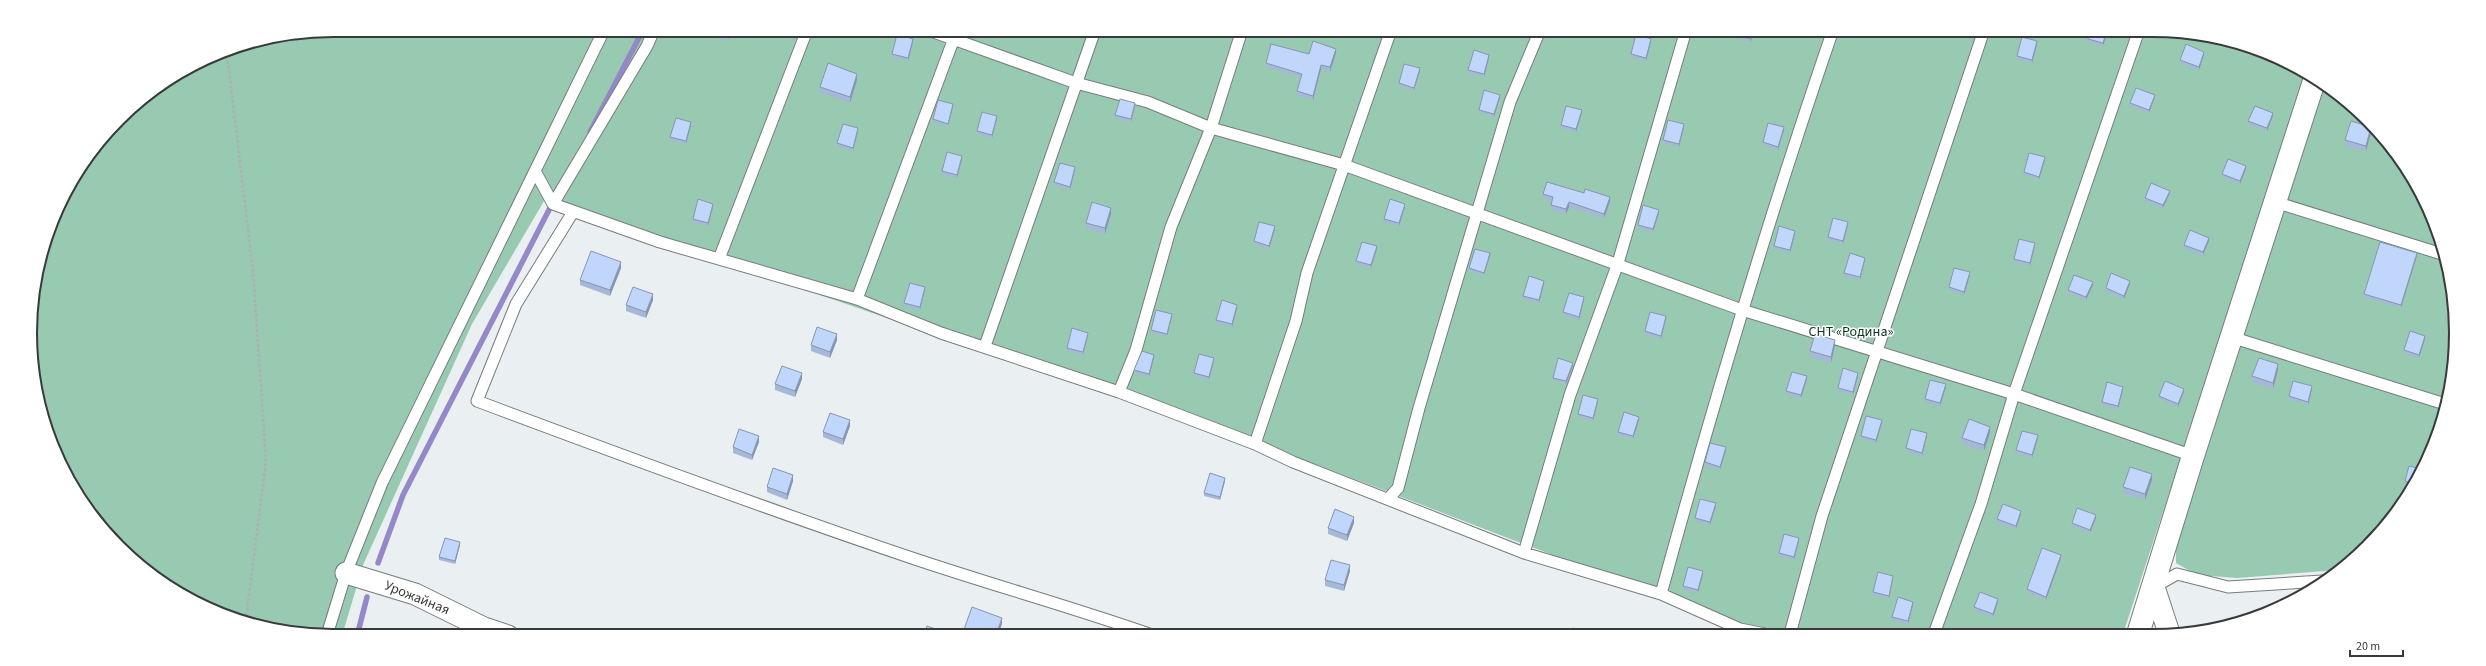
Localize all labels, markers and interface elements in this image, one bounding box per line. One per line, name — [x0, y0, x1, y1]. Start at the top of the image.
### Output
park label: СНТ «Родина» — [1809, 322, 1893, 342]
street label: Урожайная — [381, 576, 453, 620]
scale bar — [2350, 632, 2403, 658]
text: 20 m — [2356, 638, 2380, 655]

